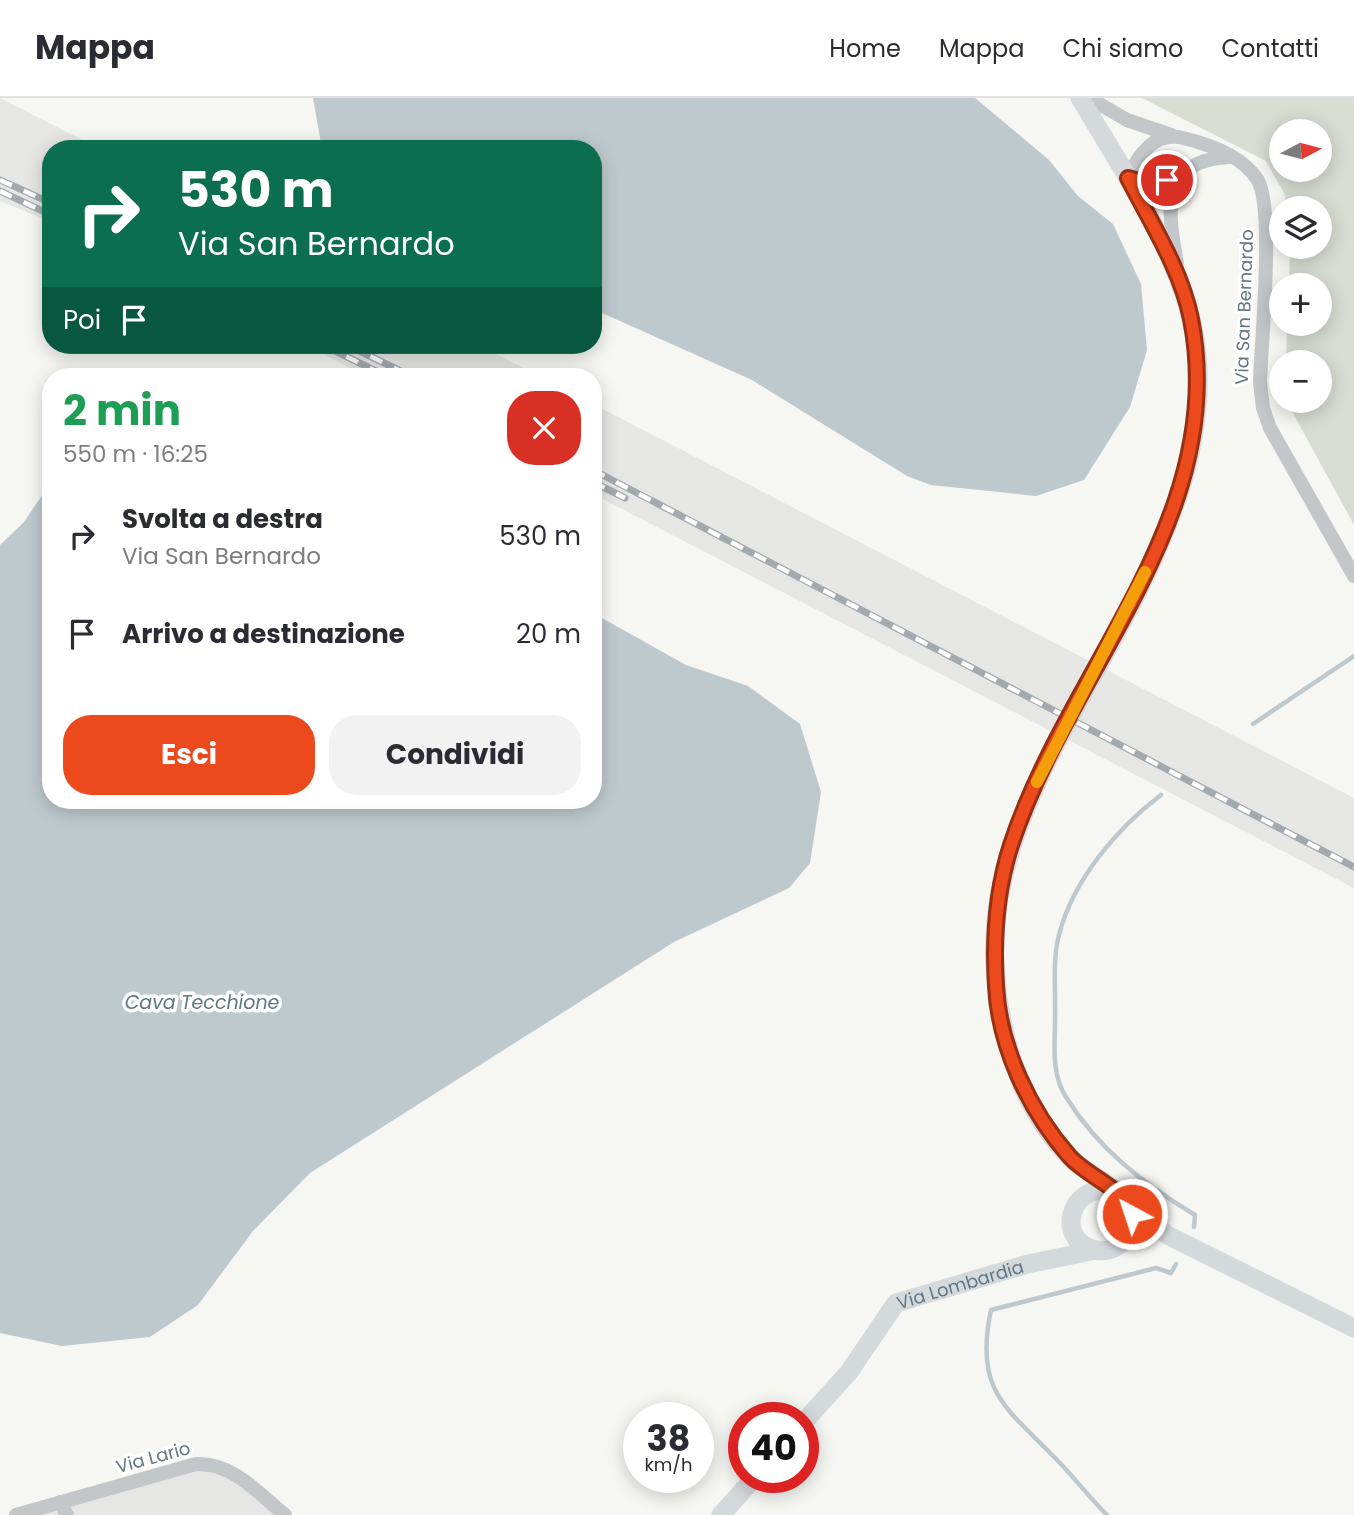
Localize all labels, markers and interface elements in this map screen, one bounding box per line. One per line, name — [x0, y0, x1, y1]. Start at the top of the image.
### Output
text: Mappa — [35, 24, 155, 71]
text: Home — [829, 32, 901, 65]
text: Mappa — [939, 32, 1024, 65]
text: Chi siamo — [1062, 32, 1183, 65]
text: Contatti — [1221, 32, 1319, 65]
north arrow — [1269, 119, 1332, 182]
map controls — [1269, 119, 1332, 413]
pin — [1137, 150, 1197, 210]
text: 530 m — [178, 156, 334, 224]
icon: arrive — [1148, 161, 1186, 199]
icon: right — [63, 168, 154, 259]
button: layers — [1269, 196, 1332, 259]
text: Via San Bernardo — [178, 221, 455, 266]
street label: Via San Bernardo — [1229, 229, 1259, 385]
button: + — [1269, 273, 1332, 336]
icon: arrive — [115, 301, 153, 339]
text: Poi — [63, 302, 101, 338]
button: − — [1269, 350, 1332, 413]
text: 2 min — [63, 381, 181, 440]
button: close — [507, 391, 581, 465]
text: 550 m · 16:25 — [63, 438, 208, 470]
text: Svolta a destra — [122, 501, 323, 537]
icon: right — [63, 517, 101, 555]
text: 530 m — [499, 518, 581, 554]
text: Via San Bernardo — [122, 540, 321, 572]
icon: arrive — [63, 615, 101, 653]
text: Arrivo a destinazione — [122, 616, 405, 652]
text: 20 m — [516, 616, 581, 652]
button: Esci — [63, 715, 315, 795]
button: Condividi — [329, 715, 581, 795]
water label: Cava Tecchione — [125, 989, 280, 1016]
position arrow — [1095, 1177, 1169, 1251]
street label: Via Lombardia — [894, 1253, 1027, 1315]
speed limit sign: 40 — [728, 1402, 819, 1493]
text: 38 — [647, 1414, 690, 1463]
street label: Via Lario — [113, 1435, 193, 1479]
text: km/h — [645, 1452, 692, 1477]

